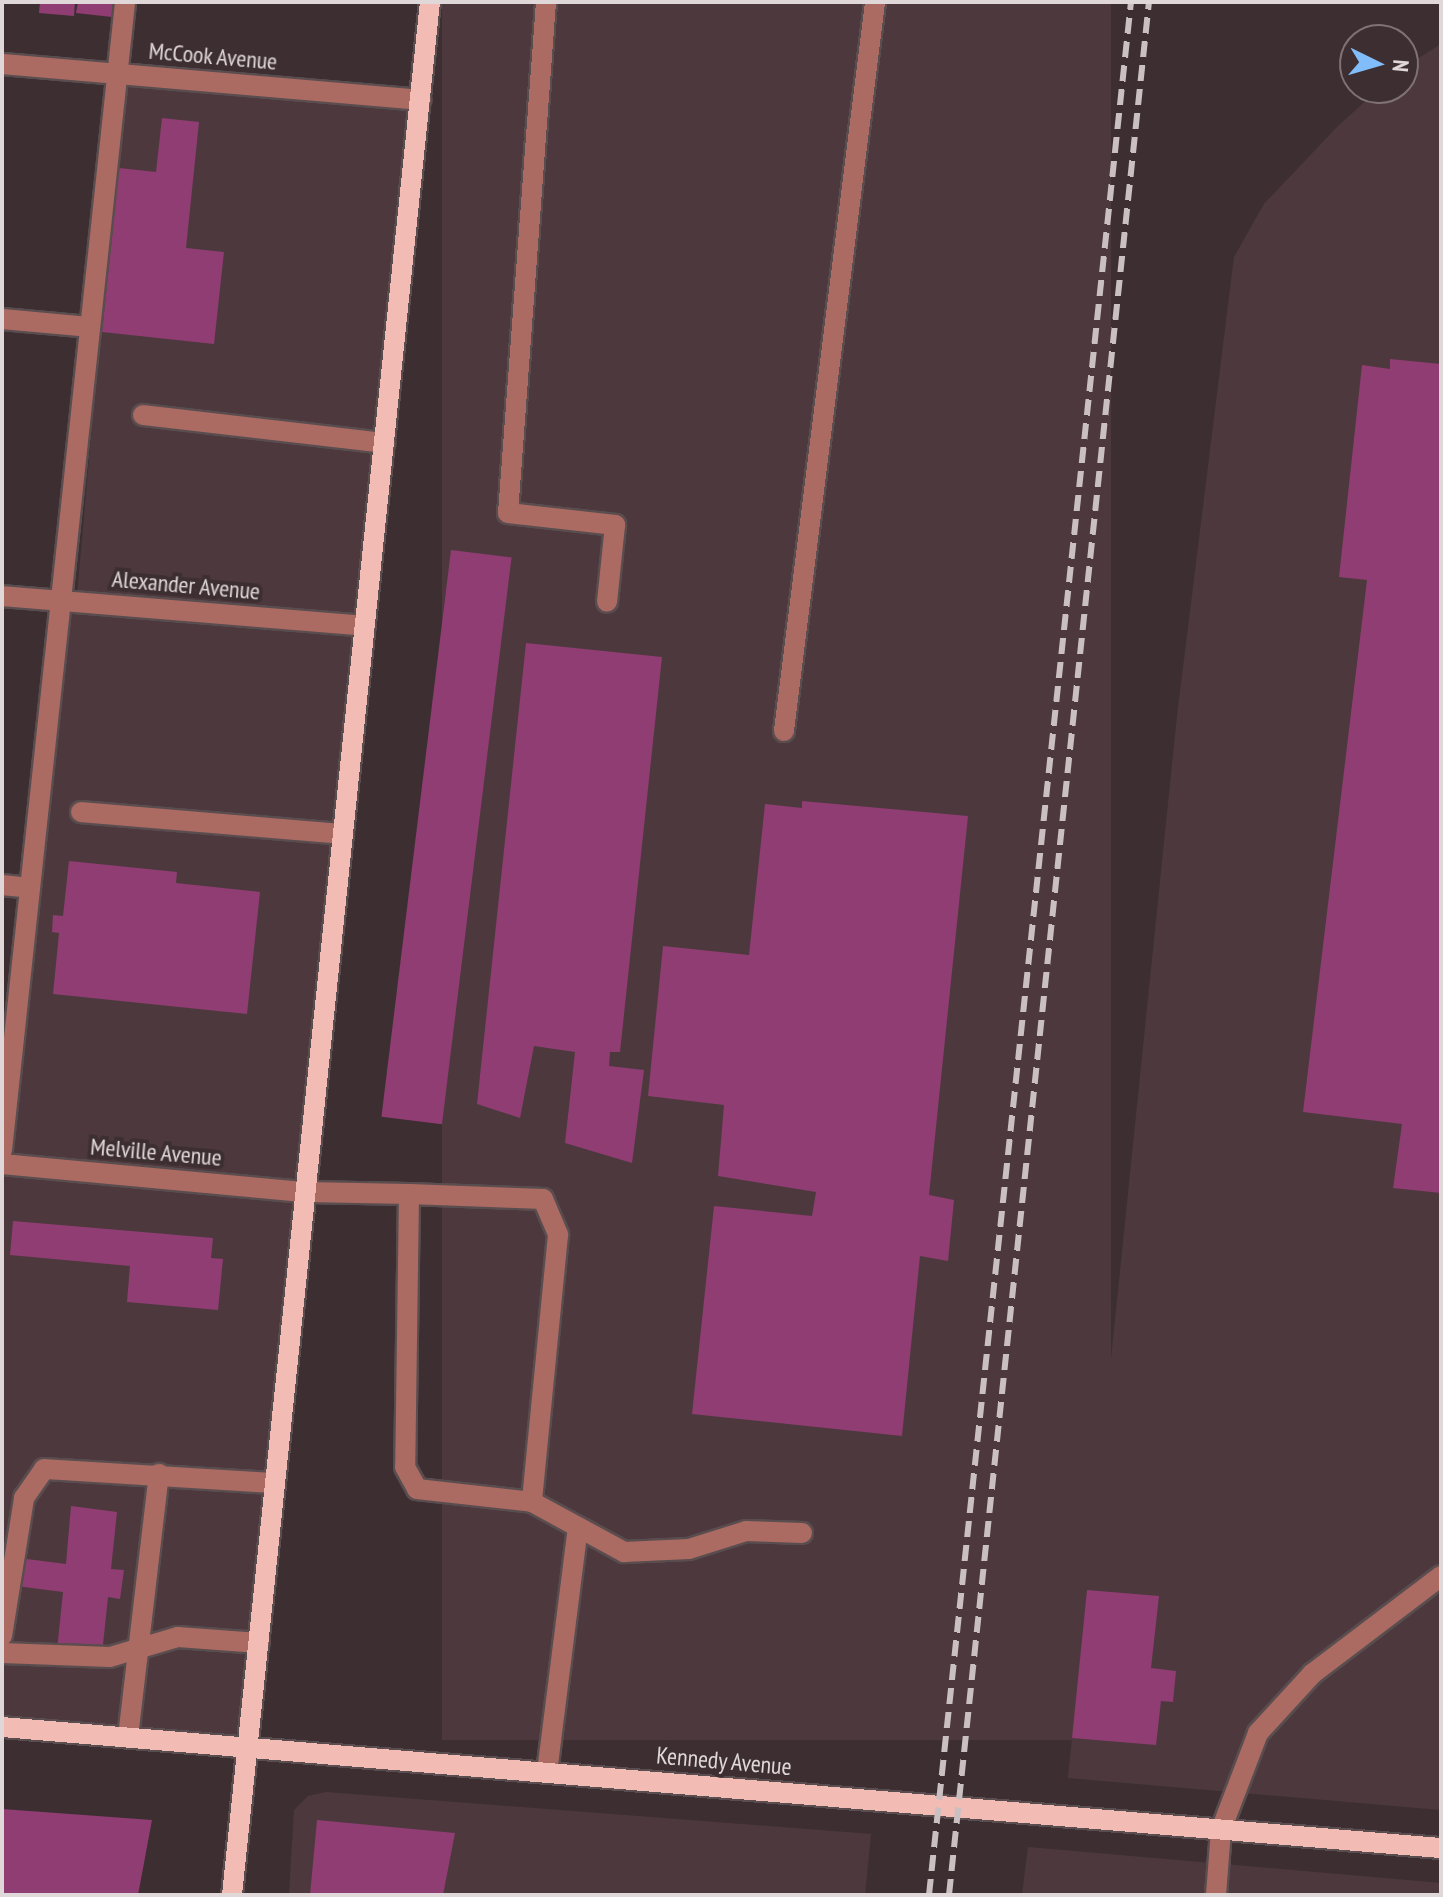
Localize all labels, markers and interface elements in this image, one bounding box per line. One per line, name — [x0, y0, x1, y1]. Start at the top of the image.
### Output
north arrow — [1339, 24, 1419, 104]
street label: McCook Avenue — [147, 36, 279, 76]
text: N — [1386, 59, 1415, 73]
street label: Alexander Avenue — [110, 564, 262, 606]
street label: Melville Avenue — [89, 1132, 223, 1172]
street label: Kennedy Avenue — [655, 1741, 793, 1781]

